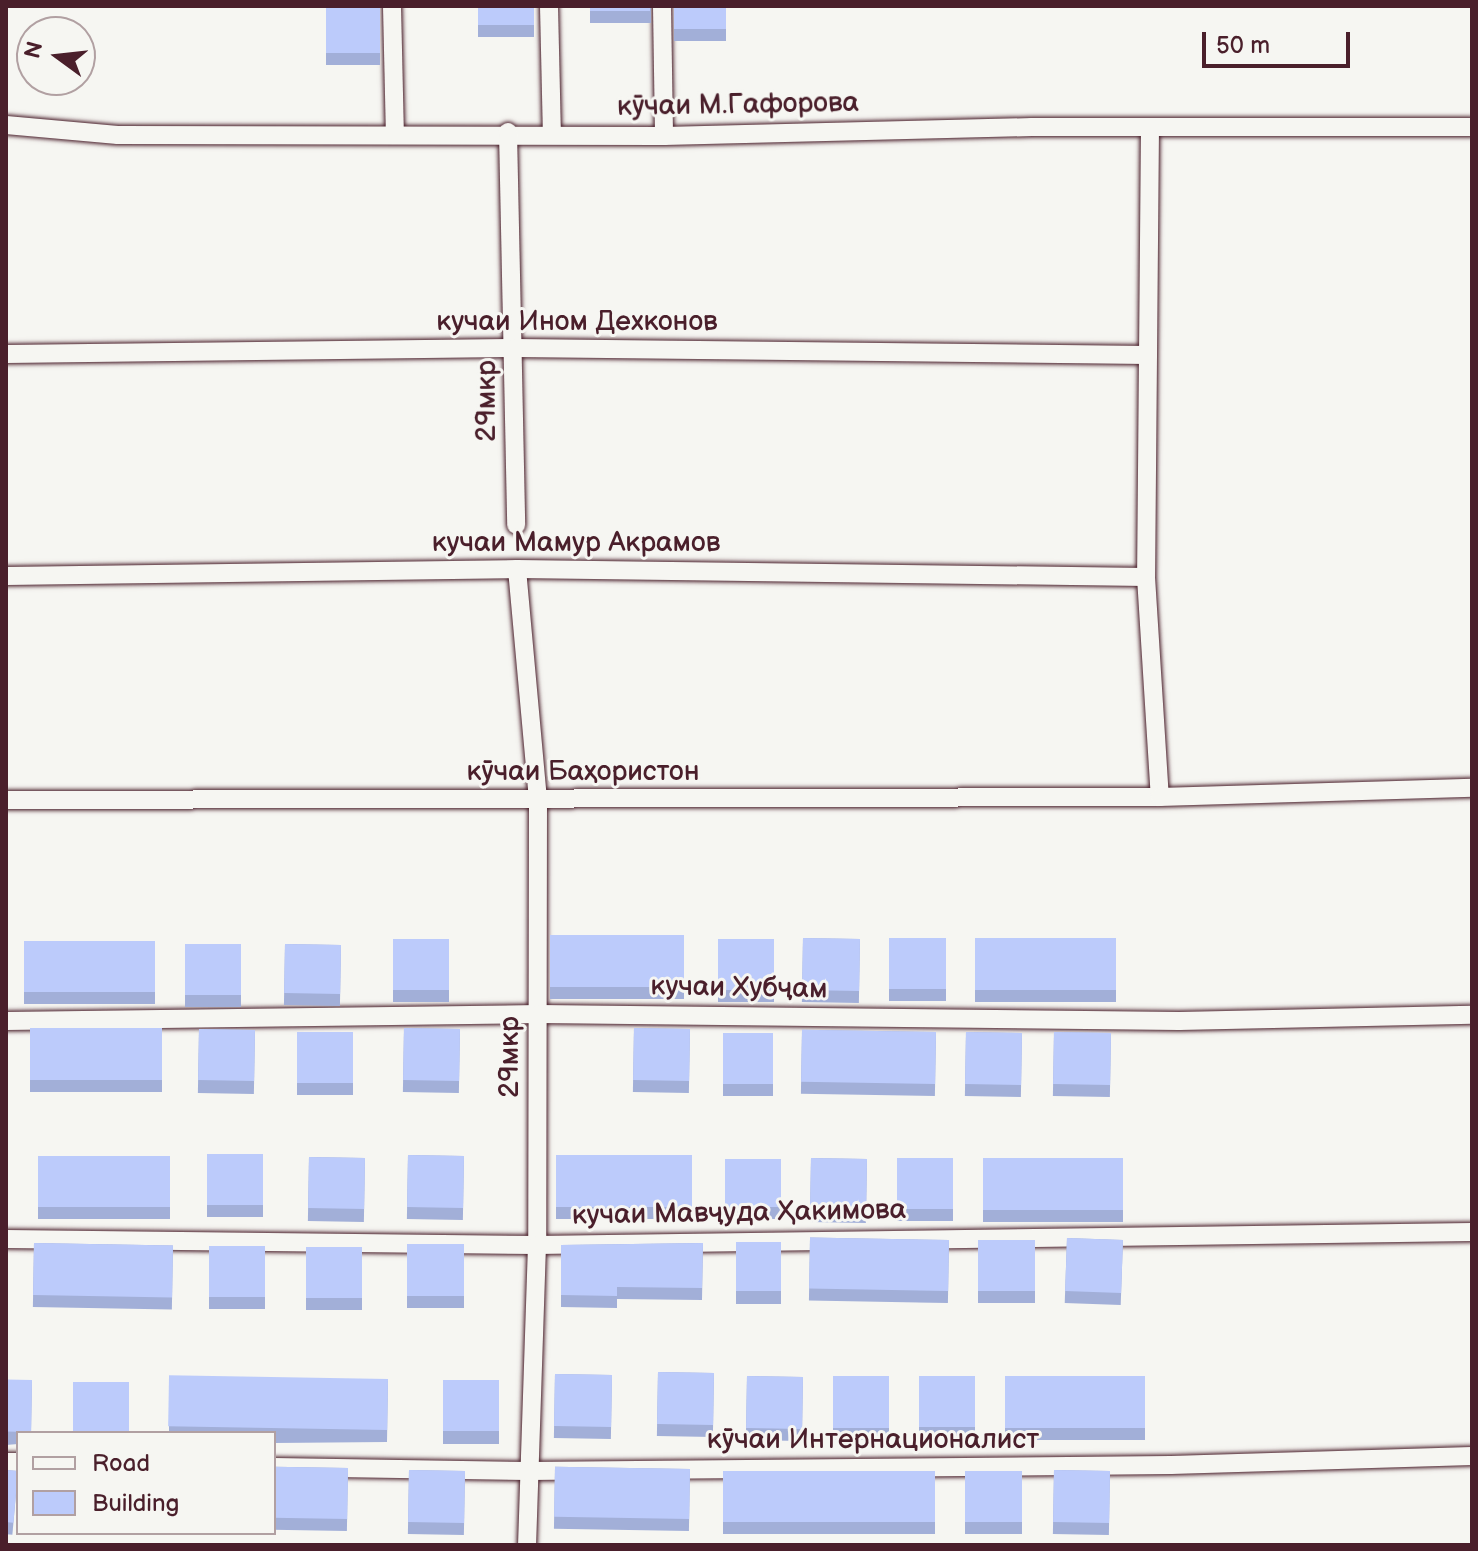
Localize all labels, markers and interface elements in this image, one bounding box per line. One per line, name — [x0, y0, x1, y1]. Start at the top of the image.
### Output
north arrow — [16, 16, 96, 96]
scale bar — [1206, 16, 1354, 66]
text: 50 m — [1216, 31, 1270, 60]
text: N — [19, 39, 49, 62]
street label: кӯчаи М.Гафорова — [617, 86, 859, 124]
street label: кучаи Ином Дехконов — [436, 305, 718, 339]
street label: 29мкр — [470, 360, 504, 442]
street label: кучаи Мамур Акрамов — [432, 526, 720, 560]
street label: кӯчаи Баҳористон — [466, 755, 700, 789]
street label: кучаи Хубҷам — [650, 970, 828, 1006]
street label: 29мкр — [493, 1016, 527, 1098]
street label: кучаи Мавҷуда Ҳакимова — [572, 1193, 906, 1233]
street label: кӯчаи Интернационалист — [707, 1423, 1039, 1457]
legend — [16, 1431, 276, 1535]
text: Road — [92, 1449, 150, 1478]
text: Building — [92, 1489, 179, 1518]

